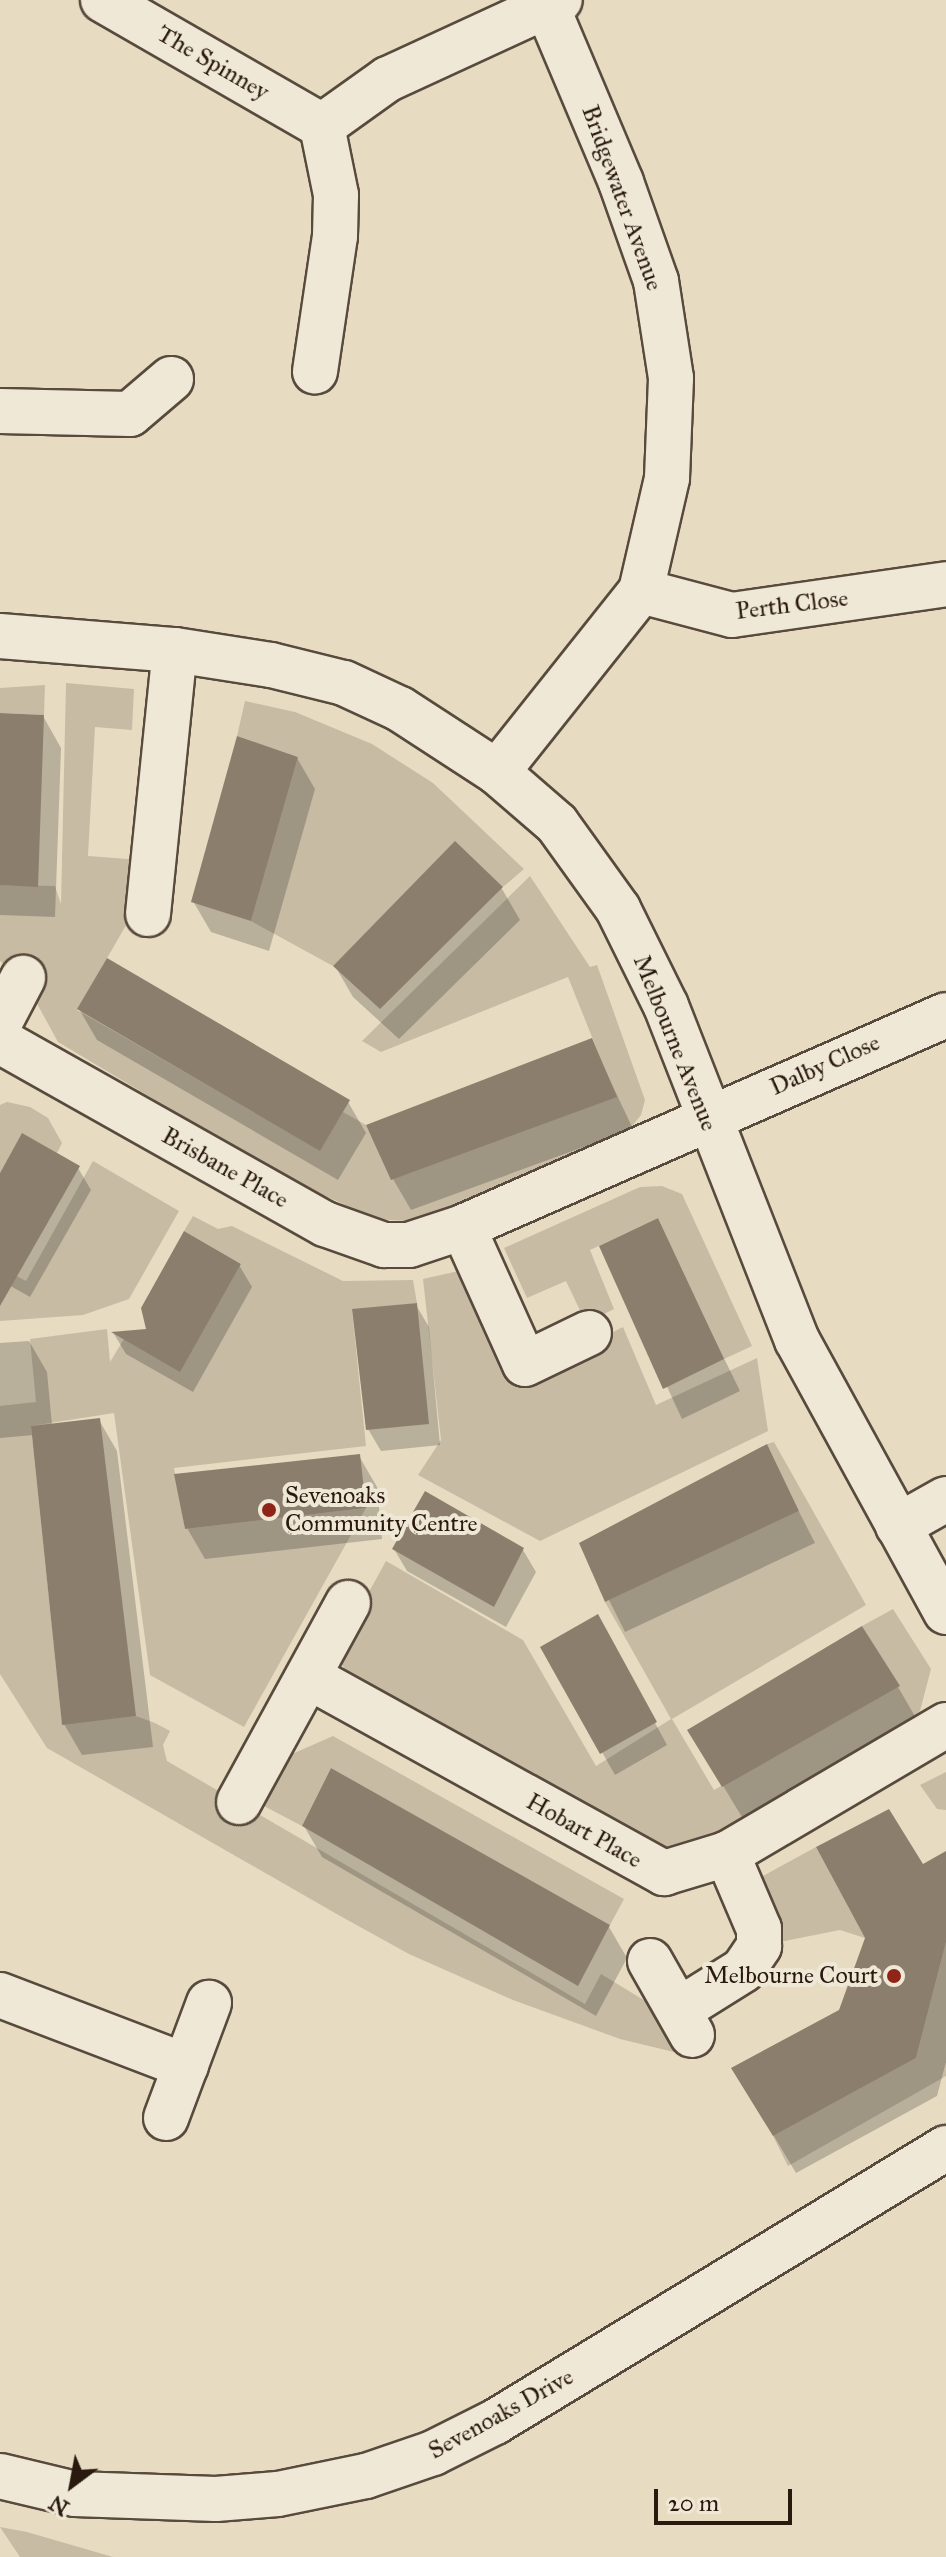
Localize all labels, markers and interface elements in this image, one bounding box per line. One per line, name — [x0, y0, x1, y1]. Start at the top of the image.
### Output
street label: The Spinney — [152, 19, 274, 107]
street label: Bridgewater Avenue — [575, 101, 669, 295]
street label: Perth Close — [734, 584, 850, 626]
street label: Melbourne Avenue — [627, 951, 723, 1135]
street label: Dalby Close — [766, 1028, 884, 1102]
street label: Brisbane Place — [157, 1121, 293, 1215]
place label: Sevenoaks Community Centre — [285, 1482, 477, 1538]
marker: Sevenoaks Community Centre — [260, 1501, 278, 1519]
street label: Hobart Place — [521, 1787, 647, 1875]
place label: Melbourne Court — [704, 1962, 878, 1990]
marker: Melbourne Court — [885, 1967, 903, 1985]
street label: Sevenoaks Drive — [424, 2362, 578, 2466]
north arrow — [32, 2445, 112, 2525]
scale bar — [658, 2473, 796, 2523]
text: 20 m — [668, 2488, 719, 2518]
text: N — [44, 2489, 74, 2522]

